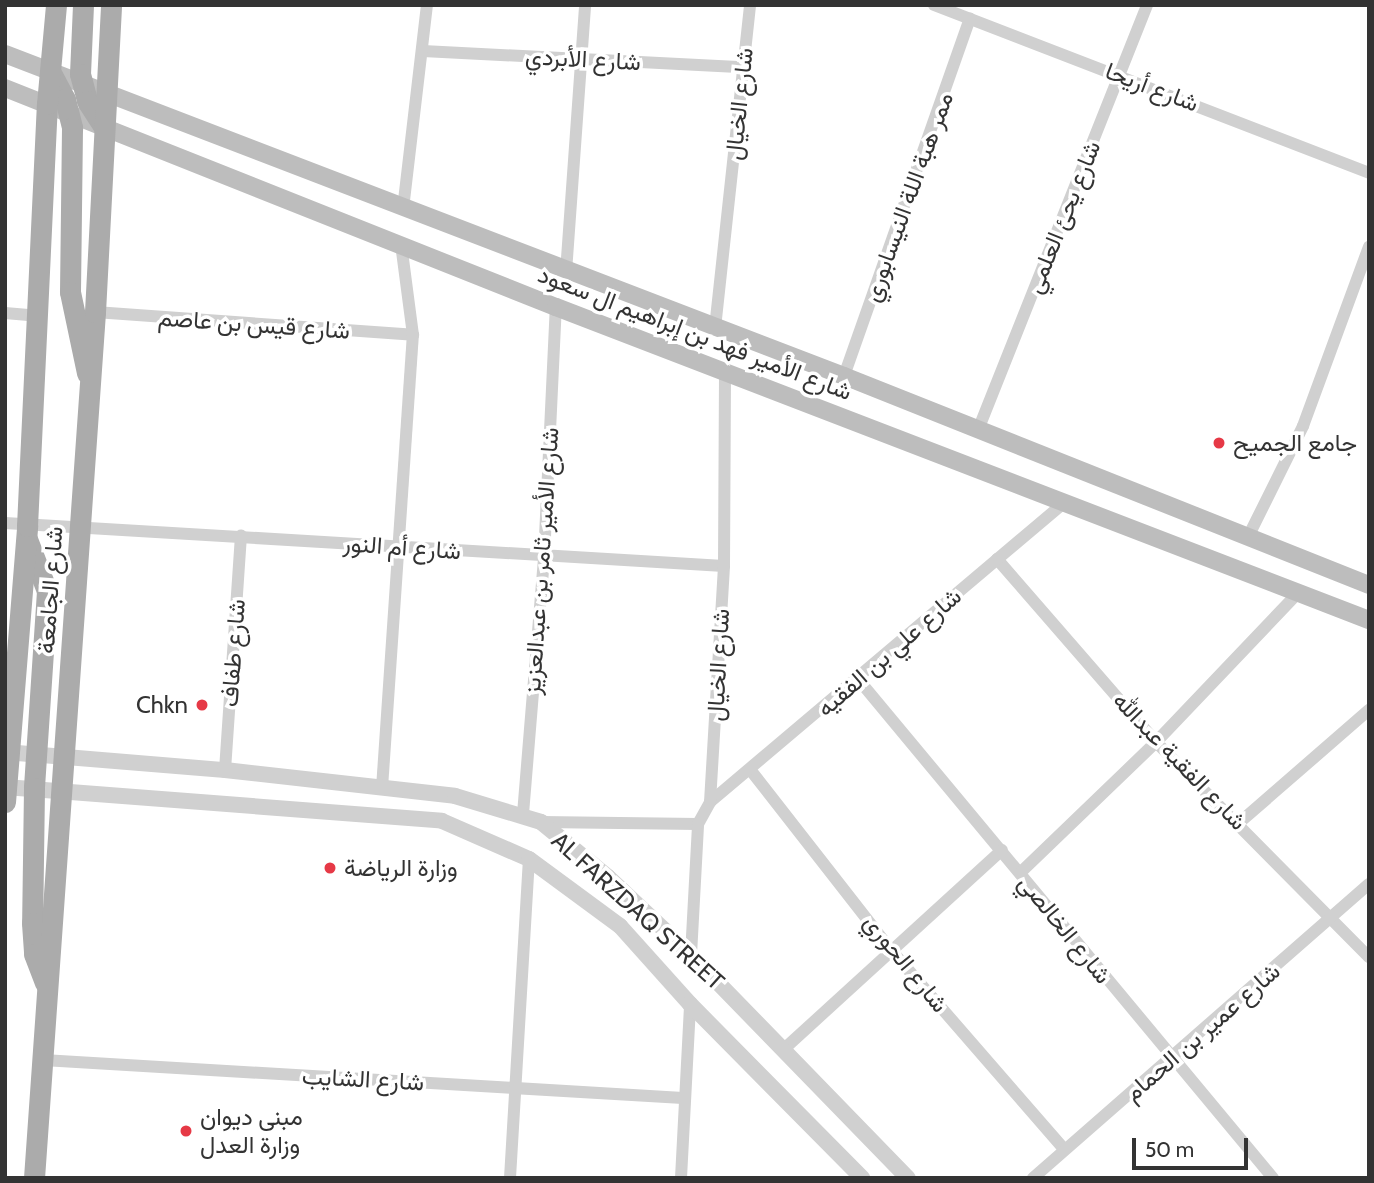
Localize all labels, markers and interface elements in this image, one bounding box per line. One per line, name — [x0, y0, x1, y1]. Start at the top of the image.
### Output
street label: شارع الأبردي — [524, 42, 642, 76]
street label: شارع الخيال — [719, 46, 759, 162]
street label: شارع أريحا — [1101, 56, 1203, 118]
street label: ممر هبة اللة النيسابوري — [857, 88, 959, 306]
street label: شارع يحئ العلمي — [1019, 137, 1107, 297]
street label: شارع الأمير فهد بن إبراهيم ال سعود — [534, 260, 856, 406]
street label: شارع قيس بن عاصم — [157, 303, 351, 345]
street label: شارع الأمير ثامر بن عبدالعزيز — [517, 426, 565, 696]
place label: جامع الجميح — [1233, 429, 1357, 457]
marker: جامع الجميح — [1211, 435, 1227, 451]
street label: شارع الجامعة — [31, 525, 69, 655]
street label: شارع أم النور — [342, 529, 462, 565]
street label: شارع علي بن الفقيه — [811, 581, 967, 723]
street label: شارع طفاف — [215, 598, 251, 708]
street label: شارع الخيال — [701, 608, 735, 722]
street label: شارع الفقية عبدالله — [1107, 686, 1253, 836]
place label: Chkn — [136, 691, 188, 719]
marker: Chkn — [194, 697, 210, 713]
street label: AL FARZDAQ STREET — [546, 826, 730, 996]
place label: وزارة الرياضة — [344, 854, 458, 882]
marker: وزارة الرياضة — [322, 860, 338, 876]
street label: شارع الخالصي — [1012, 869, 1118, 989]
street label: شارع الحوري — [858, 908, 954, 1018]
street label: شارع عمير بن الحمام — [1118, 956, 1286, 1108]
street label: شارع الشايب — [301, 1061, 425, 1097]
place label: مبنى ديوان وزارة العدل — [200, 1103, 303, 1159]
marker: مبنى ديوان وزارة العدل — [178, 1123, 194, 1139]
scale bar — [1136, 1124, 1252, 1168]
text: 50 m — [1145, 1137, 1194, 1162]

